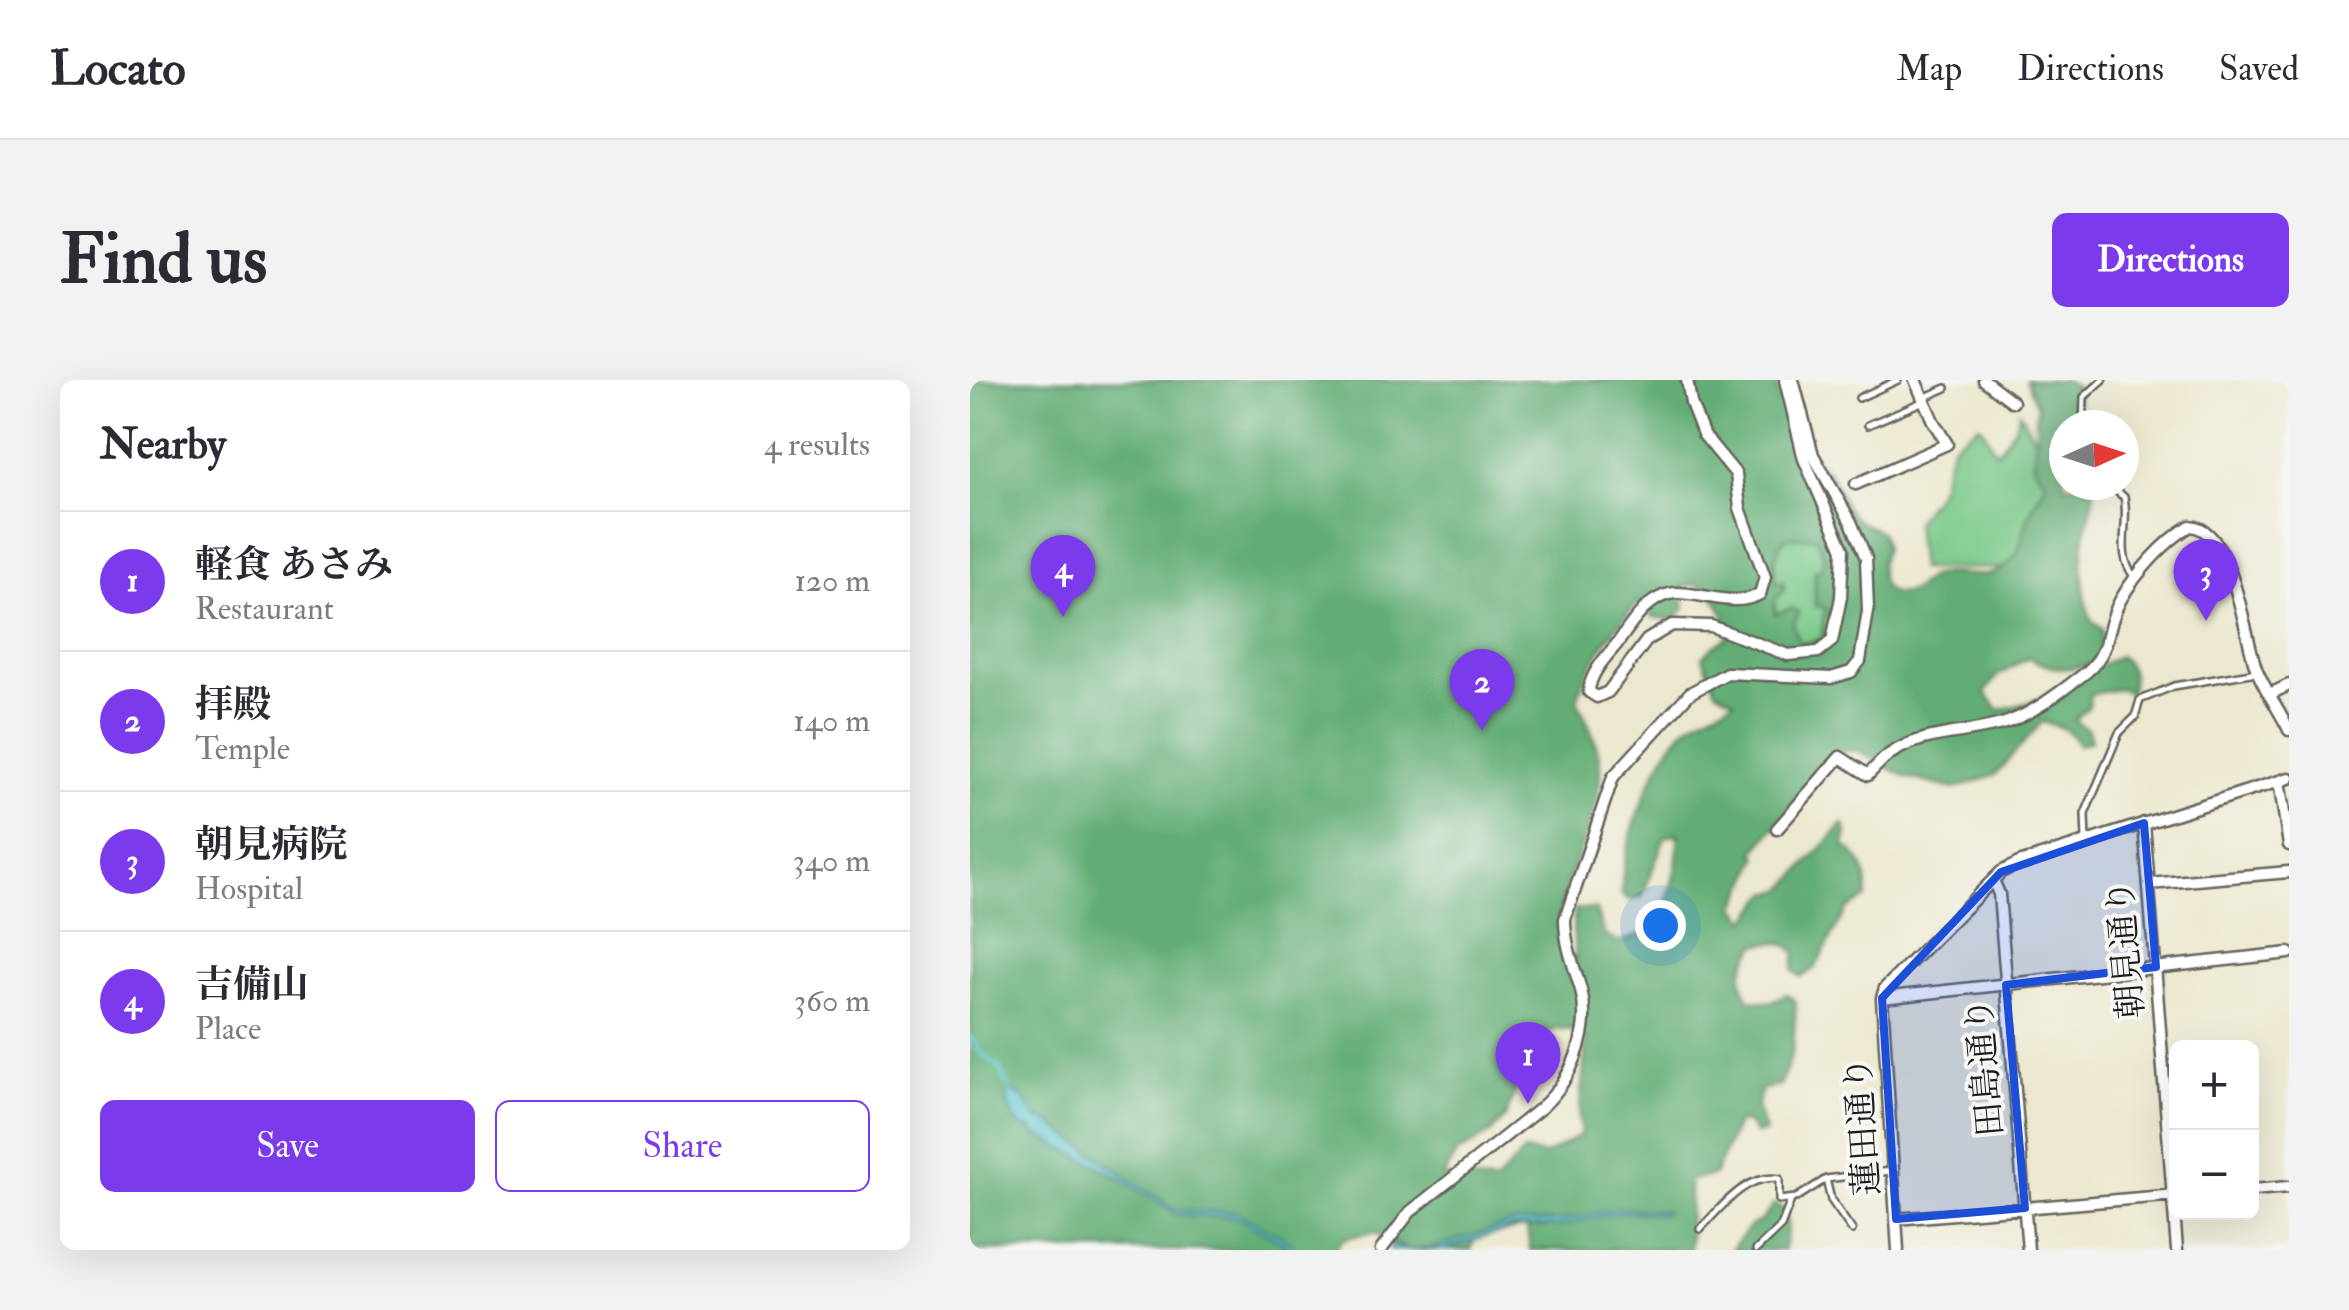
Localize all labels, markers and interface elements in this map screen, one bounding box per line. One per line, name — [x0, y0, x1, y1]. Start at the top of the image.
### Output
text: Locato — [50, 39, 186, 99]
text: Map — [1896, 47, 1962, 91]
text: Directions — [2017, 47, 2164, 91]
text: Saved — [2219, 47, 2299, 91]
button: Directions — [2052, 213, 2289, 307]
text: Find us — [60, 216, 267, 304]
north arrow — [2049, 410, 2139, 500]
text: Nearby — [100, 419, 226, 471]
text: 4 results — [764, 425, 870, 465]
pin: 4 — [1031, 534, 1096, 617]
pin: 3 — [2174, 538, 2238, 621]
text: 軽食 あさみ — [195, 541, 393, 589]
text: 1 — [127, 561, 138, 601]
text: 120 m — [794, 561, 870, 601]
text: Restaurant — [195, 589, 334, 629]
pin: 2 — [1450, 648, 1514, 731]
text: 拝殿 — [195, 681, 271, 729]
text: 2 — [124, 701, 141, 741]
text: 140 m — [793, 701, 870, 741]
text: Temple — [195, 729, 290, 769]
text: 朝見病院 — [195, 821, 347, 869]
text: 3 — [126, 841, 139, 881]
text: 340 m — [793, 841, 870, 881]
text: Hospital — [195, 869, 303, 909]
street label: 朝見通り — [2098, 877, 2154, 1021]
your location — [1635, 900, 1686, 951]
text: 吉備山 — [195, 961, 309, 1009]
text: 4 — [124, 981, 141, 1021]
text: 360 m — [794, 981, 870, 1021]
street label: 田島通り — [1957, 995, 2013, 1139]
text: Place — [195, 1009, 261, 1049]
pin: 1 — [1496, 1022, 1560, 1104]
map controls — [2169, 1040, 2259, 1220]
button: + — [2169, 1040, 2259, 1130]
street label: 蓮田通り — [1836, 1055, 1890, 1197]
button: Save — [100, 1100, 475, 1192]
button: Share — [495, 1100, 870, 1192]
button: − — [2169, 1130, 2259, 1220]

